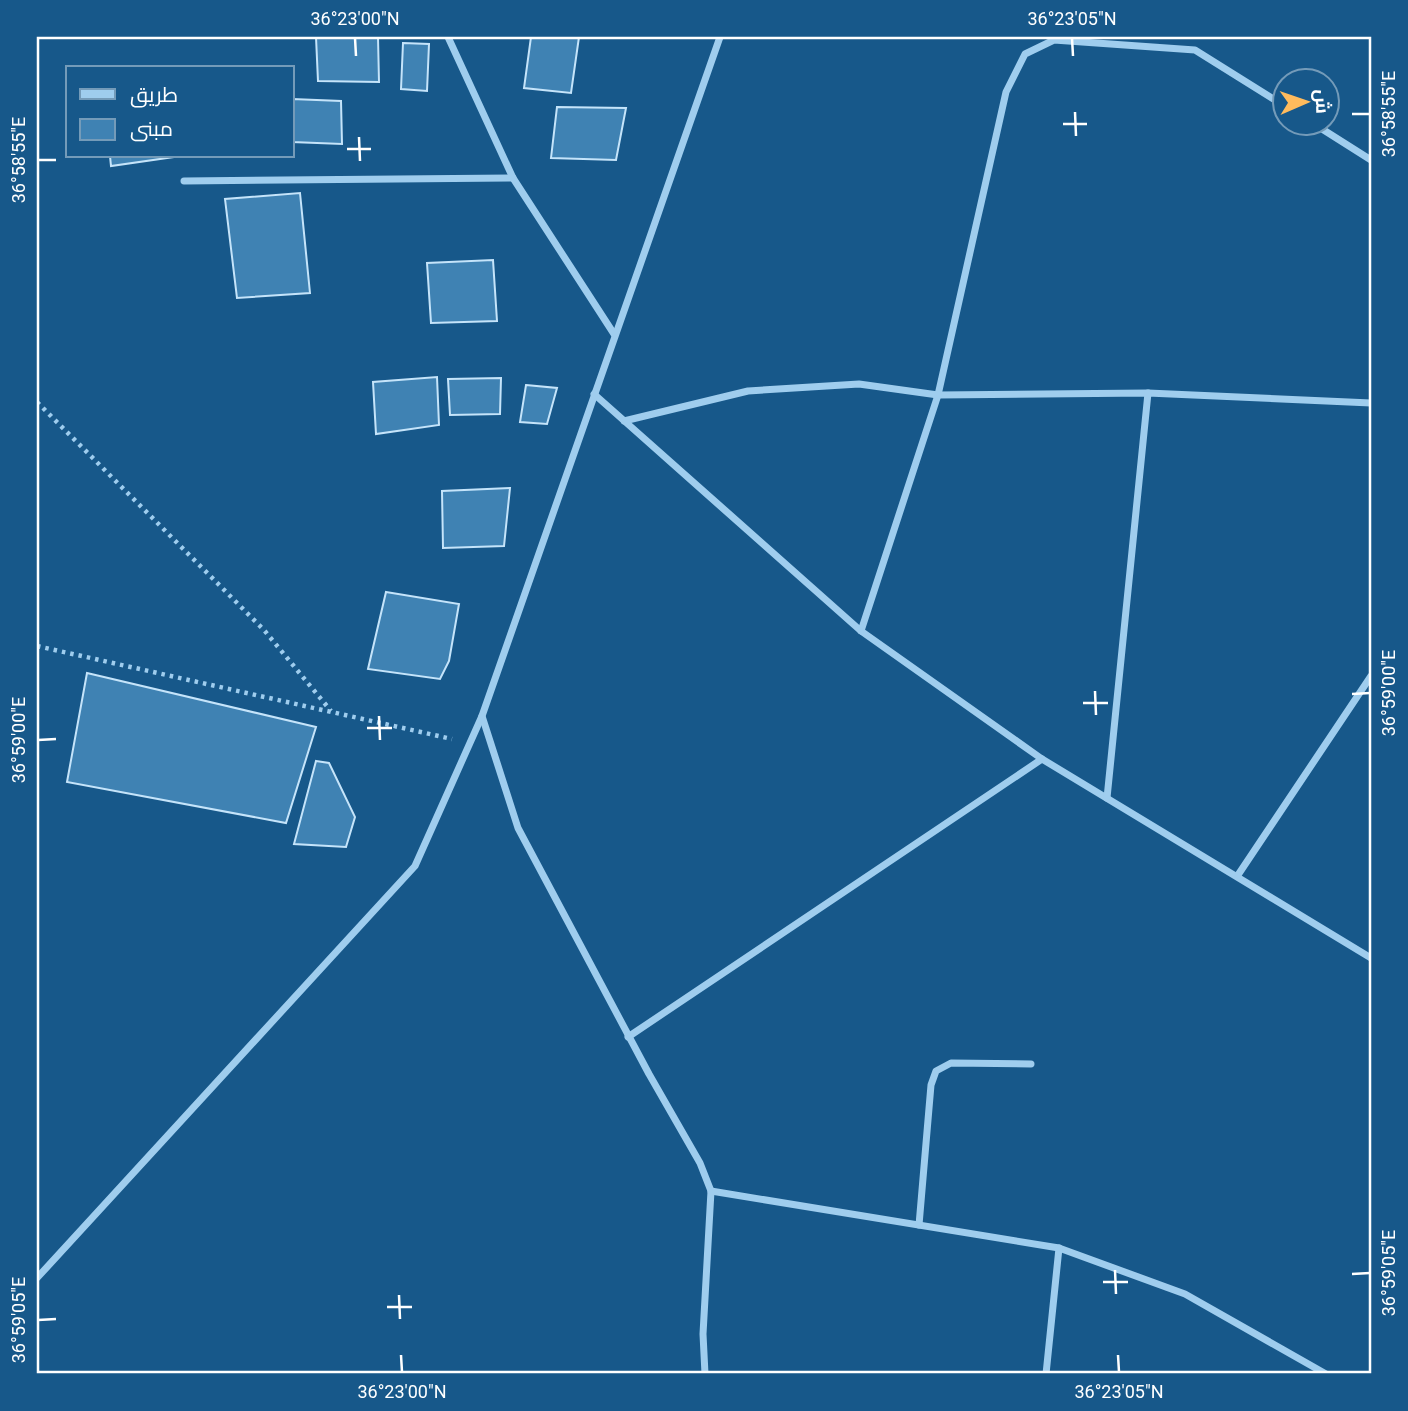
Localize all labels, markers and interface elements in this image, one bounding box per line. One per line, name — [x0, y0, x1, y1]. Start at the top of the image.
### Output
text: 36°23'00"N — [310, 8, 400, 29]
text: 36°23'05"N — [1027, 8, 1117, 29]
legend — [66, 66, 294, 158]
north arrow — [1272, 66, 1342, 136]
text: 36°58'55"E — [1378, 71, 1399, 157]
text: طريق — [130, 83, 178, 108]
text: ش — [1311, 89, 1334, 114]
text: 36°58'55"E — [8, 117, 29, 203]
text: مبنى — [130, 117, 173, 142]
text: 36°59'00"E — [1378, 650, 1399, 736]
text: 36°59'00"E — [8, 697, 29, 783]
text: 36°59'05"E — [1378, 1230, 1399, 1316]
text: 36°59'05"E — [8, 1277, 29, 1363]
text: 36°23'00"N — [357, 1381, 447, 1402]
text: 36°23'05"N — [1074, 1381, 1164, 1402]

